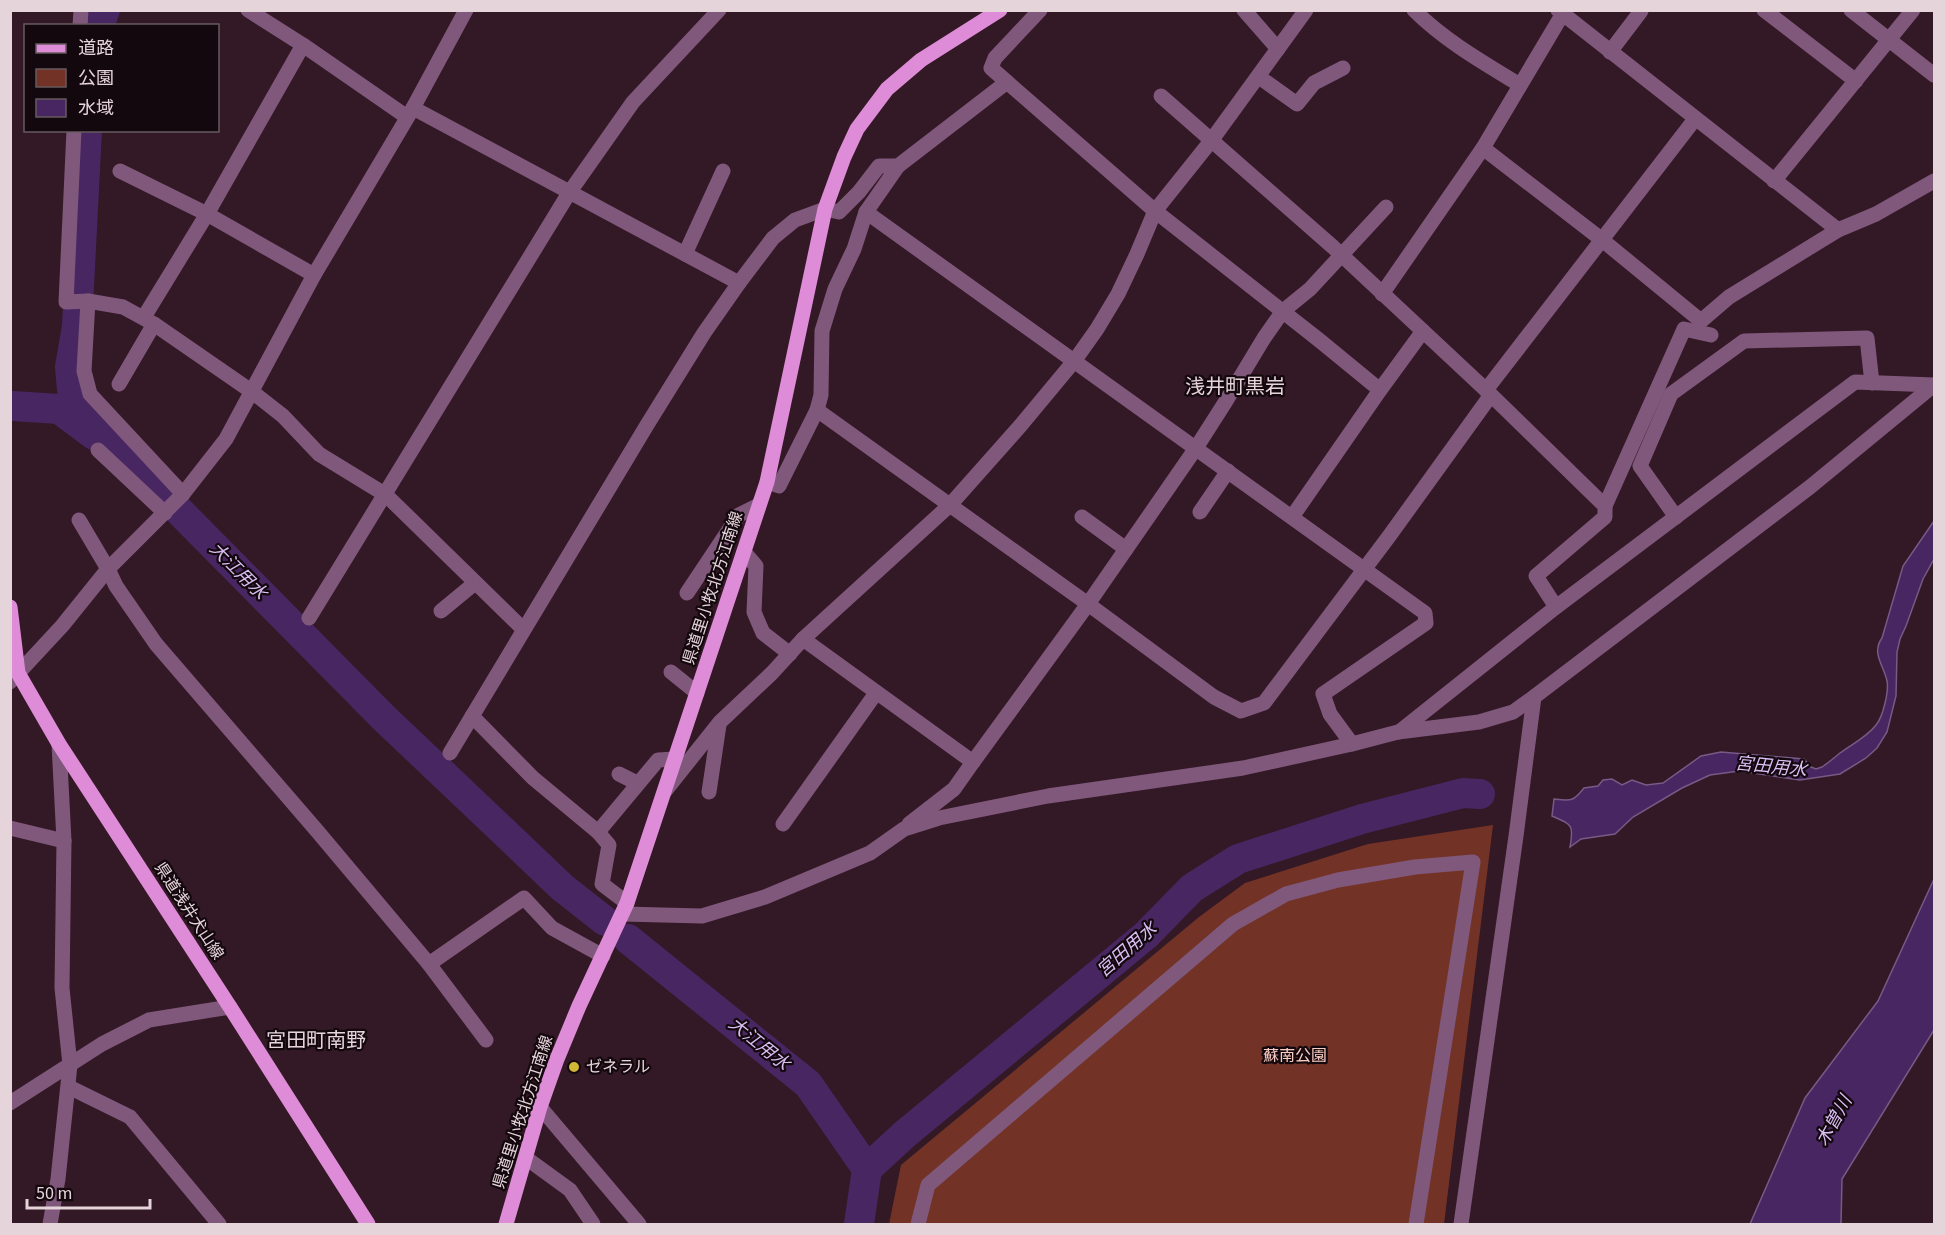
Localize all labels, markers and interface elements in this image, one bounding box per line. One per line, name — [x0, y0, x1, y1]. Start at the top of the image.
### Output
legend — [24, 24, 219, 132]
text: 道路 — [78, 36, 114, 61]
text: 公園 — [78, 66, 114, 91]
text: 水域 — [78, 96, 114, 121]
district label: 浅井町黒岩 — [1185, 373, 1285, 401]
street label: 県道里小牧北方江南線 — [678, 509, 748, 667]
water label: 大江用水 — [204, 537, 274, 607]
water label: 宮田用水 — [1734, 751, 1810, 783]
street label: 県道浅井犬山線 — [149, 858, 229, 964]
water label: 宮田用水 — [1092, 916, 1164, 983]
water label: 大江用水 — [723, 1012, 796, 1078]
district label: 宮田町南野 — [266, 1027, 366, 1055]
street label: 県道里小牧北方江南線 — [488, 1033, 558, 1191]
park label: 蘇南公園 — [1263, 1045, 1327, 1067]
place label: ゼネラル — [586, 1056, 650, 1078]
marker: ゼネラル — [567, 1060, 581, 1074]
water label: 木曽川 — [1810, 1090, 1859, 1151]
scale bar — [27, 1172, 150, 1210]
text: 50 m — [36, 1181, 72, 1206]

